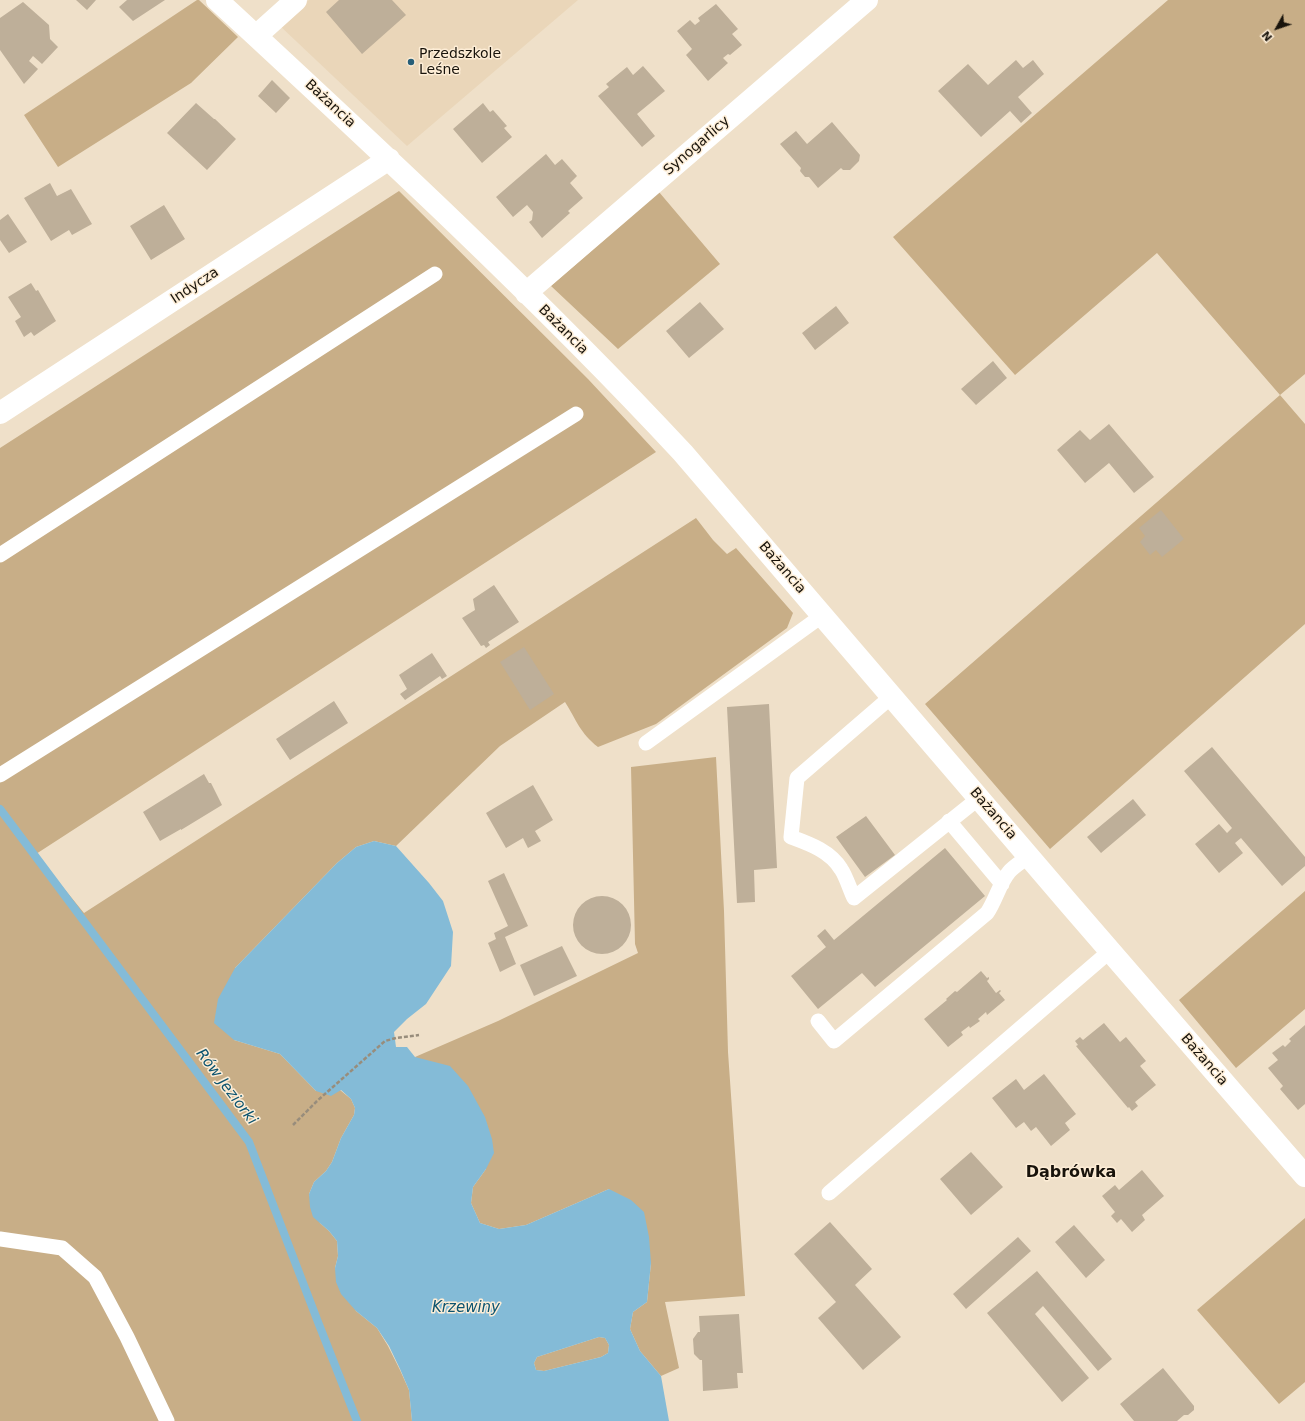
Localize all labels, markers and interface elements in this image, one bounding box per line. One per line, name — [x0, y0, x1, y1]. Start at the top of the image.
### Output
north arrow — [1257, 8, 1297, 48]
text: N — [1259, 28, 1275, 44]
place label: Przedszkole Leśne — [419, 46, 501, 78]
marker: Przedszkole Leśne — [406, 57, 416, 67]
street label: Bażancia — [301, 76, 359, 132]
street label: Synogarlicy — [661, 113, 733, 179]
street label: Indycza — [168, 264, 222, 308]
street label: Bażancia — [535, 302, 591, 358]
street label: Bażancia — [755, 539, 809, 597]
street label: Bażancia — [966, 785, 1020, 843]
street label: Bażancia — [1177, 1031, 1231, 1089]
water label: Rów Jeziorki — [192, 1045, 260, 1129]
district label: Dąbrówka — [1026, 1163, 1116, 1183]
water label: Krzewiny — [432, 1299, 500, 1317]

